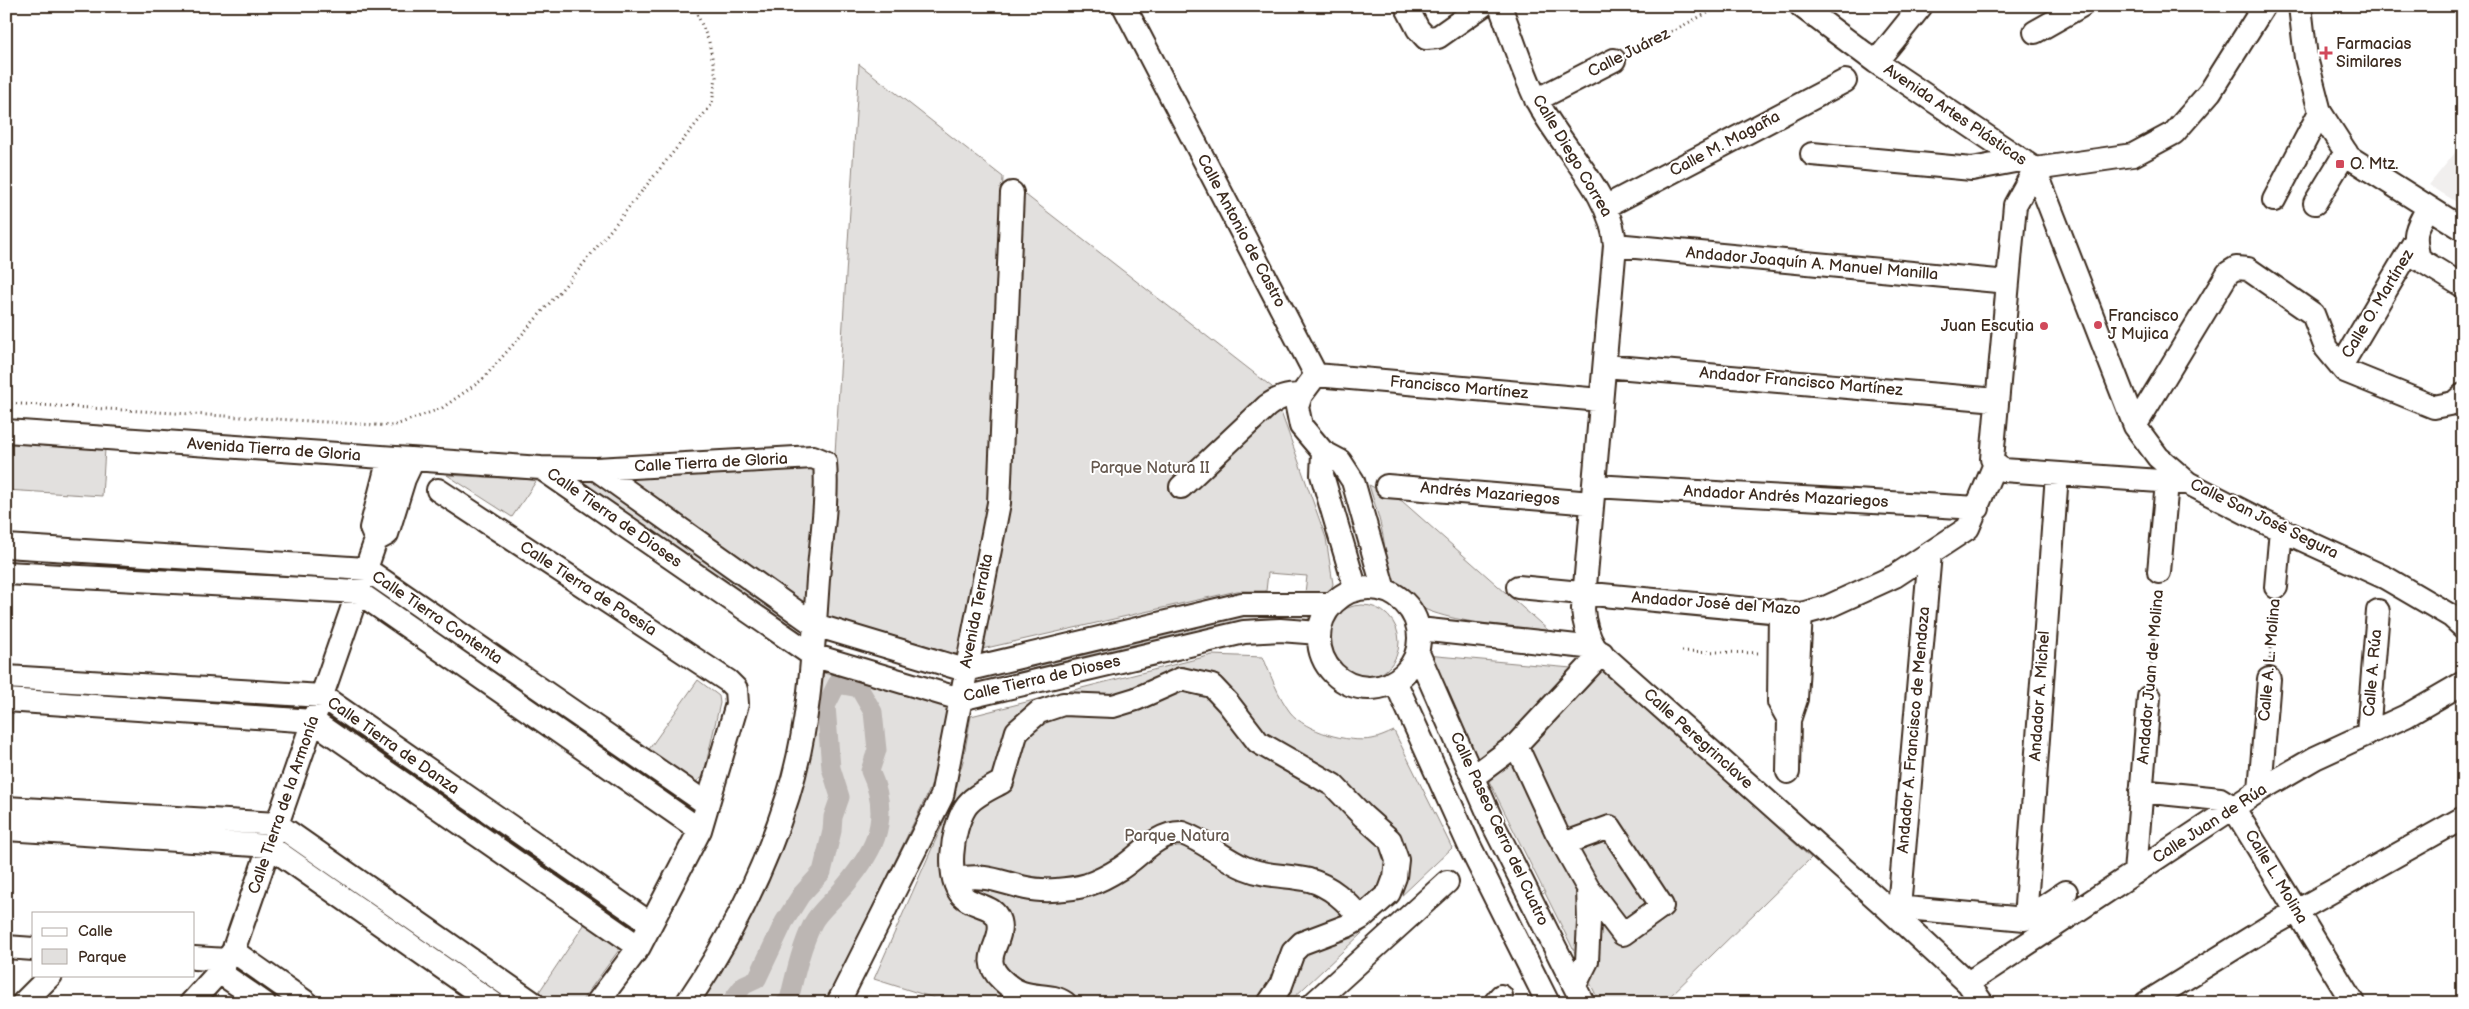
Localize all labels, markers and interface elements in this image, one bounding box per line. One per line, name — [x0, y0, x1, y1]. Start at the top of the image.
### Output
street label: Calle Juárez — [1585, 24, 1673, 82]
place label: Farmacias Similares — [2336, 35, 2411, 72]
marker: Farmacias Similares — [2320, 47, 2332, 59]
street label: Avenida Artes Plásticas — [1880, 60, 2030, 170]
street label: Calle Diego Correa — [1528, 92, 1616, 220]
street label: Calle M. Magaña — [1667, 107, 1783, 181]
street label: Calle Antonio de Castro — [1193, 151, 1289, 311]
place label: O. Mtz. — [2350, 155, 2398, 174]
marker: O. Mtz. — [2334, 158, 2346, 170]
street label: Andador Joaquín A. Manuel Manilla — [1685, 244, 1939, 284]
street label: Calle O. Martínez — [2338, 246, 2418, 362]
place label: Francisco J Mujica — [2108, 307, 2179, 344]
place label: Juan Escutia — [1941, 317, 2034, 336]
marker: Francisco J Mujica — [2092, 319, 2104, 331]
marker: Juan Escutia — [2038, 320, 2050, 332]
street label: Andador Francisco Martínez — [1698, 364, 1904, 400]
street label: Francisco Martínez — [1389, 372, 1529, 404]
street label: Avenida Tierra de Gloria — [186, 434, 362, 466]
street label: Calle Tierra de Gloria — [634, 449, 788, 477]
park label: Parque Natura II — [1090, 459, 1210, 478]
street label: Calle Tierra de Dioses — [543, 464, 685, 572]
street label: Calle San José Segura — [2187, 475, 2341, 563]
street label: Andrés Mazariegos — [1419, 478, 1561, 510]
street label: Andador Andrés Mazariegos — [1683, 482, 1889, 512]
street label: Calle Tierra de Poesía — [516, 538, 660, 640]
street label: Avenida Terralta — [957, 552, 997, 670]
street label: Calle Tierra Contenta — [368, 567, 506, 669]
street label: Andador José del Mazo — [1631, 589, 1801, 619]
street label: Andador Juan de Molina — [2134, 589, 2168, 765]
street label: Calle A. L. Molina — [2255, 598, 2285, 722]
street label: Andador A. Francisco de Mendoza — [1894, 606, 1934, 854]
street label: Calle A. Rúa — [2360, 628, 2386, 718]
street label: Andador A. Michel — [2026, 630, 2054, 762]
street label: Calle Tierra de Dioses — [962, 652, 1122, 706]
street label: Calle Peregrinclave — [1639, 685, 1757, 794]
street label: Calle Tierra de Danza — [323, 693, 463, 799]
street label: Calle Tierra de la Armonía — [245, 713, 323, 897]
street label: Calle Paseo Cerro del Cuatro — [1446, 729, 1552, 929]
street label: Calle Juan de Rúa — [2149, 780, 2271, 868]
park label: Parque Natura — [1124, 827, 1230, 846]
street label: Calle L. Molina — [2241, 827, 2311, 927]
legend — [32, 912, 195, 976]
text: Calle — [78, 922, 113, 941]
text: Parque — [78, 948, 127, 967]

